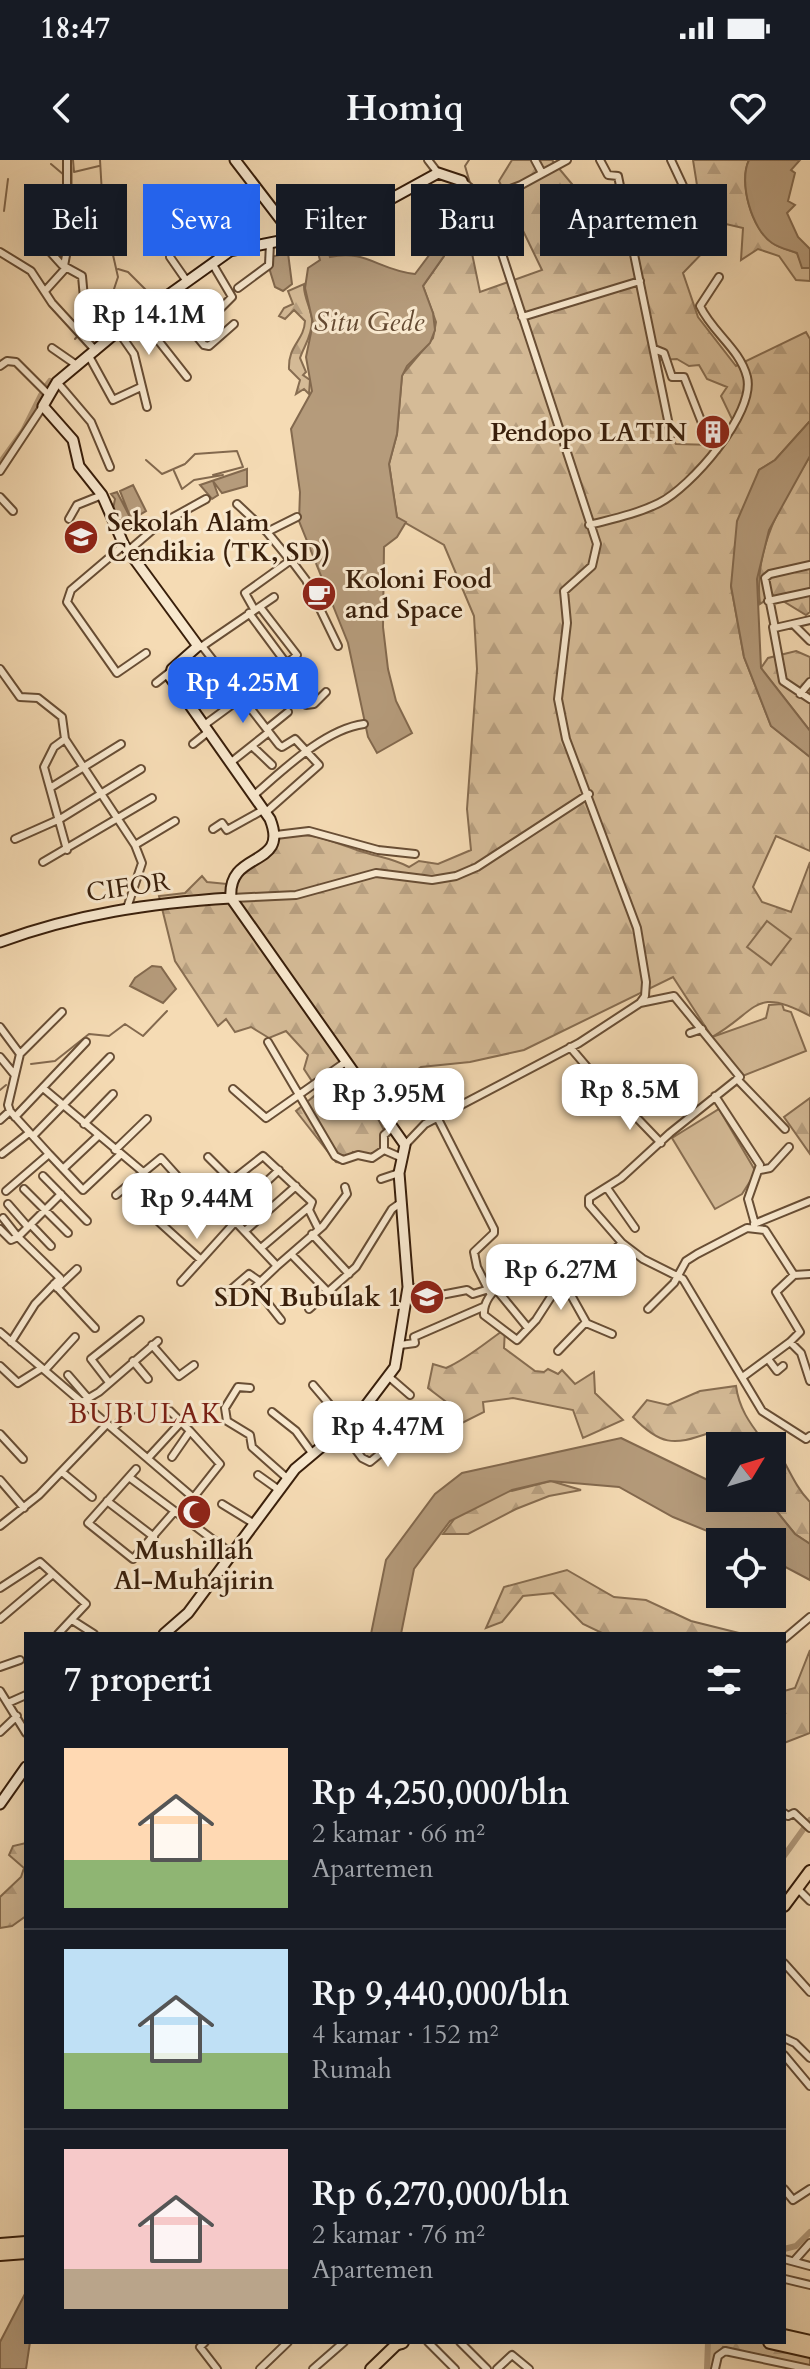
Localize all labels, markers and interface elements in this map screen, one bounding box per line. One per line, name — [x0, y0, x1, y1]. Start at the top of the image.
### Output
text: 18:47 — [40, 8, 110, 49]
text: Homiq — [346, 84, 464, 133]
icon: back — [40, 86, 84, 130]
icon: heart — [726, 86, 770, 130]
chip: Beli — [24, 184, 127, 256]
chip: Sewa — [143, 184, 260, 256]
chip: Filter — [276, 184, 395, 256]
chip: Baru — [411, 184, 524, 256]
chip: Apartemen — [540, 184, 727, 256]
pin: Rp 14.1M — [66, 289, 232, 357]
text: Rp 14.1M — [92, 297, 206, 332]
water label: Situ Gede — [314, 303, 424, 341]
building icon: Pendopo LATIN — [694, 413, 732, 451]
place label: Pendopo LATIN — [490, 415, 687, 450]
place label: Sekolah Alam Cendikia (TK, SD) — [107, 505, 331, 570]
school or university icon: Sekolah Alam Cendikia (TK, SD) — [62, 518, 100, 556]
place label: Koloni Food and Space — [345, 562, 492, 627]
cafe icon: Koloni Food and Space — [300, 575, 338, 613]
pin: Rp 4.25M — [160, 657, 326, 725]
text: Rp 4.25M — [186, 665, 300, 700]
street label: CIFOR — [84, 864, 172, 910]
pin: Rp 8.5M — [556, 1064, 704, 1132]
pin: Rp 3.95M — [306, 1068, 472, 1136]
text: Rp 8.5M — [580, 1072, 680, 1107]
text: Rp 3.95M — [332, 1076, 446, 1111]
pin: Rp 9.44M — [114, 1173, 280, 1241]
text: Rp 9.44M — [140, 1181, 254, 1216]
pin: Rp 6.27M — [478, 1244, 644, 1312]
text: Rp 6.27M — [504, 1252, 618, 1287]
school or university icon: SDN Bubulak 1 — [408, 1278, 446, 1316]
place label: SDN Bubulak 1 — [214, 1280, 401, 1315]
district label: BUBULAK — [68, 1395, 224, 1433]
pin: Rp 4.47M — [305, 1401, 471, 1469]
text: Rp 4.47M — [331, 1409, 445, 1444]
north arrow — [706, 1432, 786, 1512]
map controls — [706, 1432, 786, 1608]
mosque icon: Mushillah Al-Muhajirin — [175, 1493, 213, 1531]
button: locate — [706, 1528, 786, 1608]
place label: Mushillah Al-Muhajirin — [114, 1533, 275, 1598]
text: 7 properti — [64, 1657, 212, 1703]
icon: filters — [702, 1658, 746, 1702]
text: Rp 4,250,000/bln — [312, 1770, 569, 1816]
icon: home — [128, 1780, 224, 1876]
text: 2 kamar · 66 m² — [312, 1816, 485, 1851]
text: Apartemen — [312, 1851, 434, 1886]
text: Rp 9,440,000/bln — [312, 1971, 569, 2017]
icon: home — [128, 1981, 224, 2077]
text: 4 kamar · 152 m² — [312, 2017, 498, 2052]
text: Rumah — [312, 2052, 392, 2087]
text: Rp 6,270,000/bln — [312, 2171, 569, 2217]
icon: home — [128, 2181, 224, 2277]
text: 2 kamar · 76 m² — [312, 2217, 485, 2252]
text: Apartemen — [312, 2252, 434, 2287]

